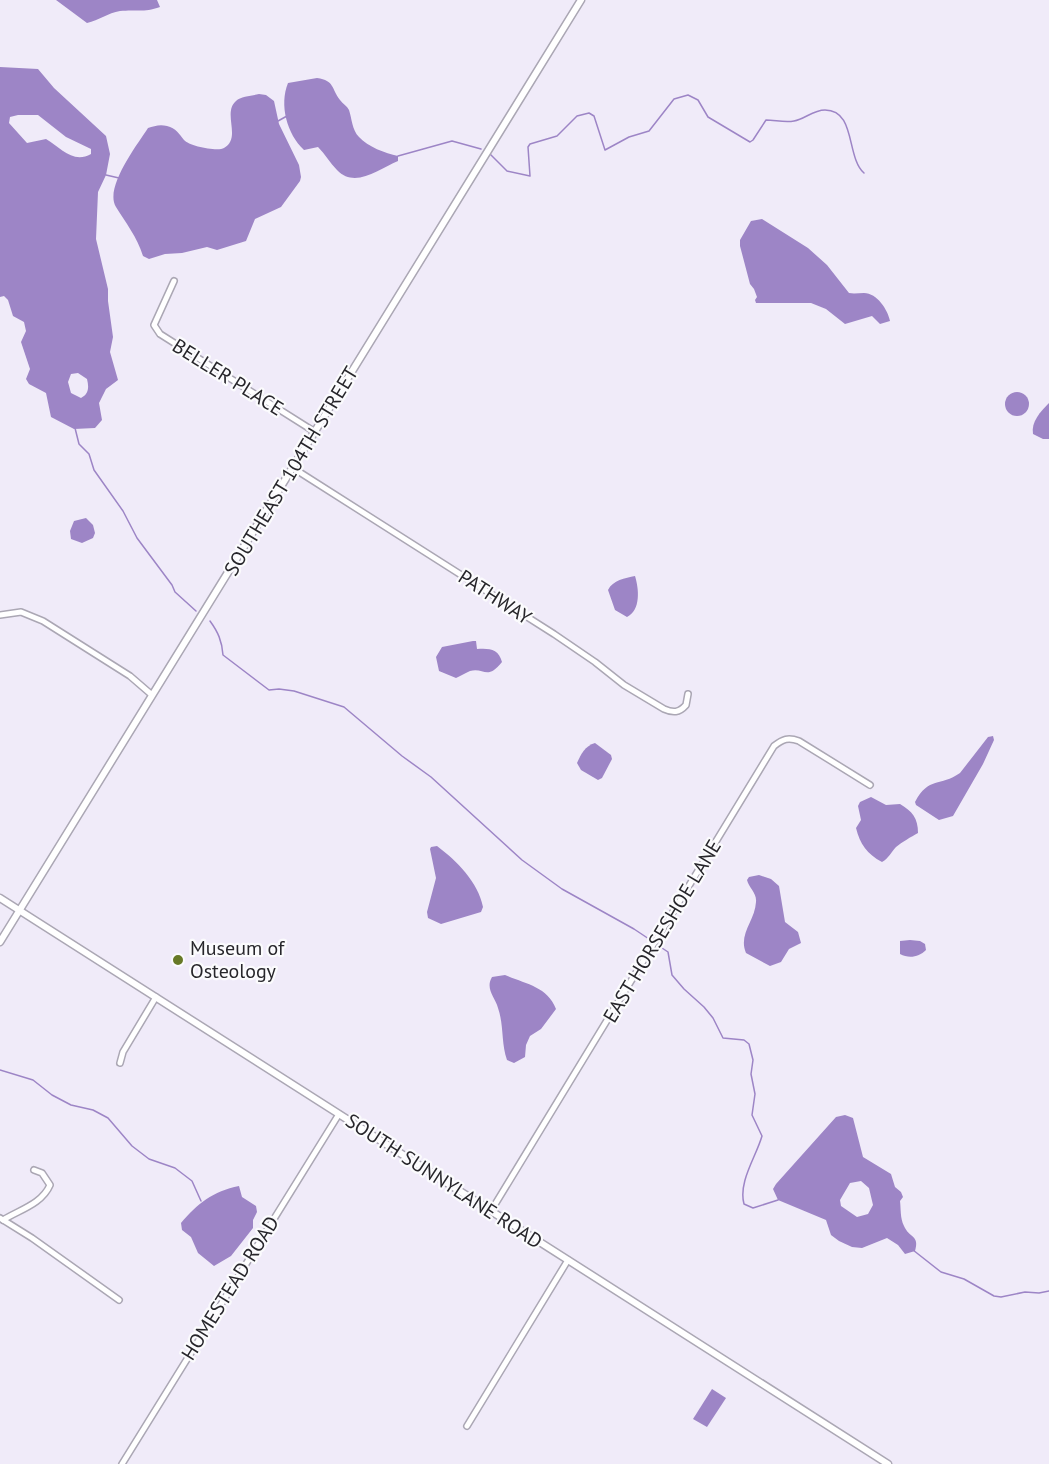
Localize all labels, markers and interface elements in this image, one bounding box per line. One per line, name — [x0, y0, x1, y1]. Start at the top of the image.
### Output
street label: BELLER PLACE — [168, 333, 288, 421]
street label: SOUTHEAST 104TH STREET — [218, 362, 364, 580]
street label: PATHWAY — [453, 564, 537, 631]
street label: EAST HORSESHOE LANE — [597, 835, 727, 1027]
place label: Museum of Osteology — [190, 935, 286, 984]
marker: Museum of Osteology — [171, 953, 185, 967]
street label: SOUTH SUNNYLANE ROAD — [341, 1108, 547, 1254]
street label: HOMESTEAD ROAD — [175, 1211, 285, 1365]

